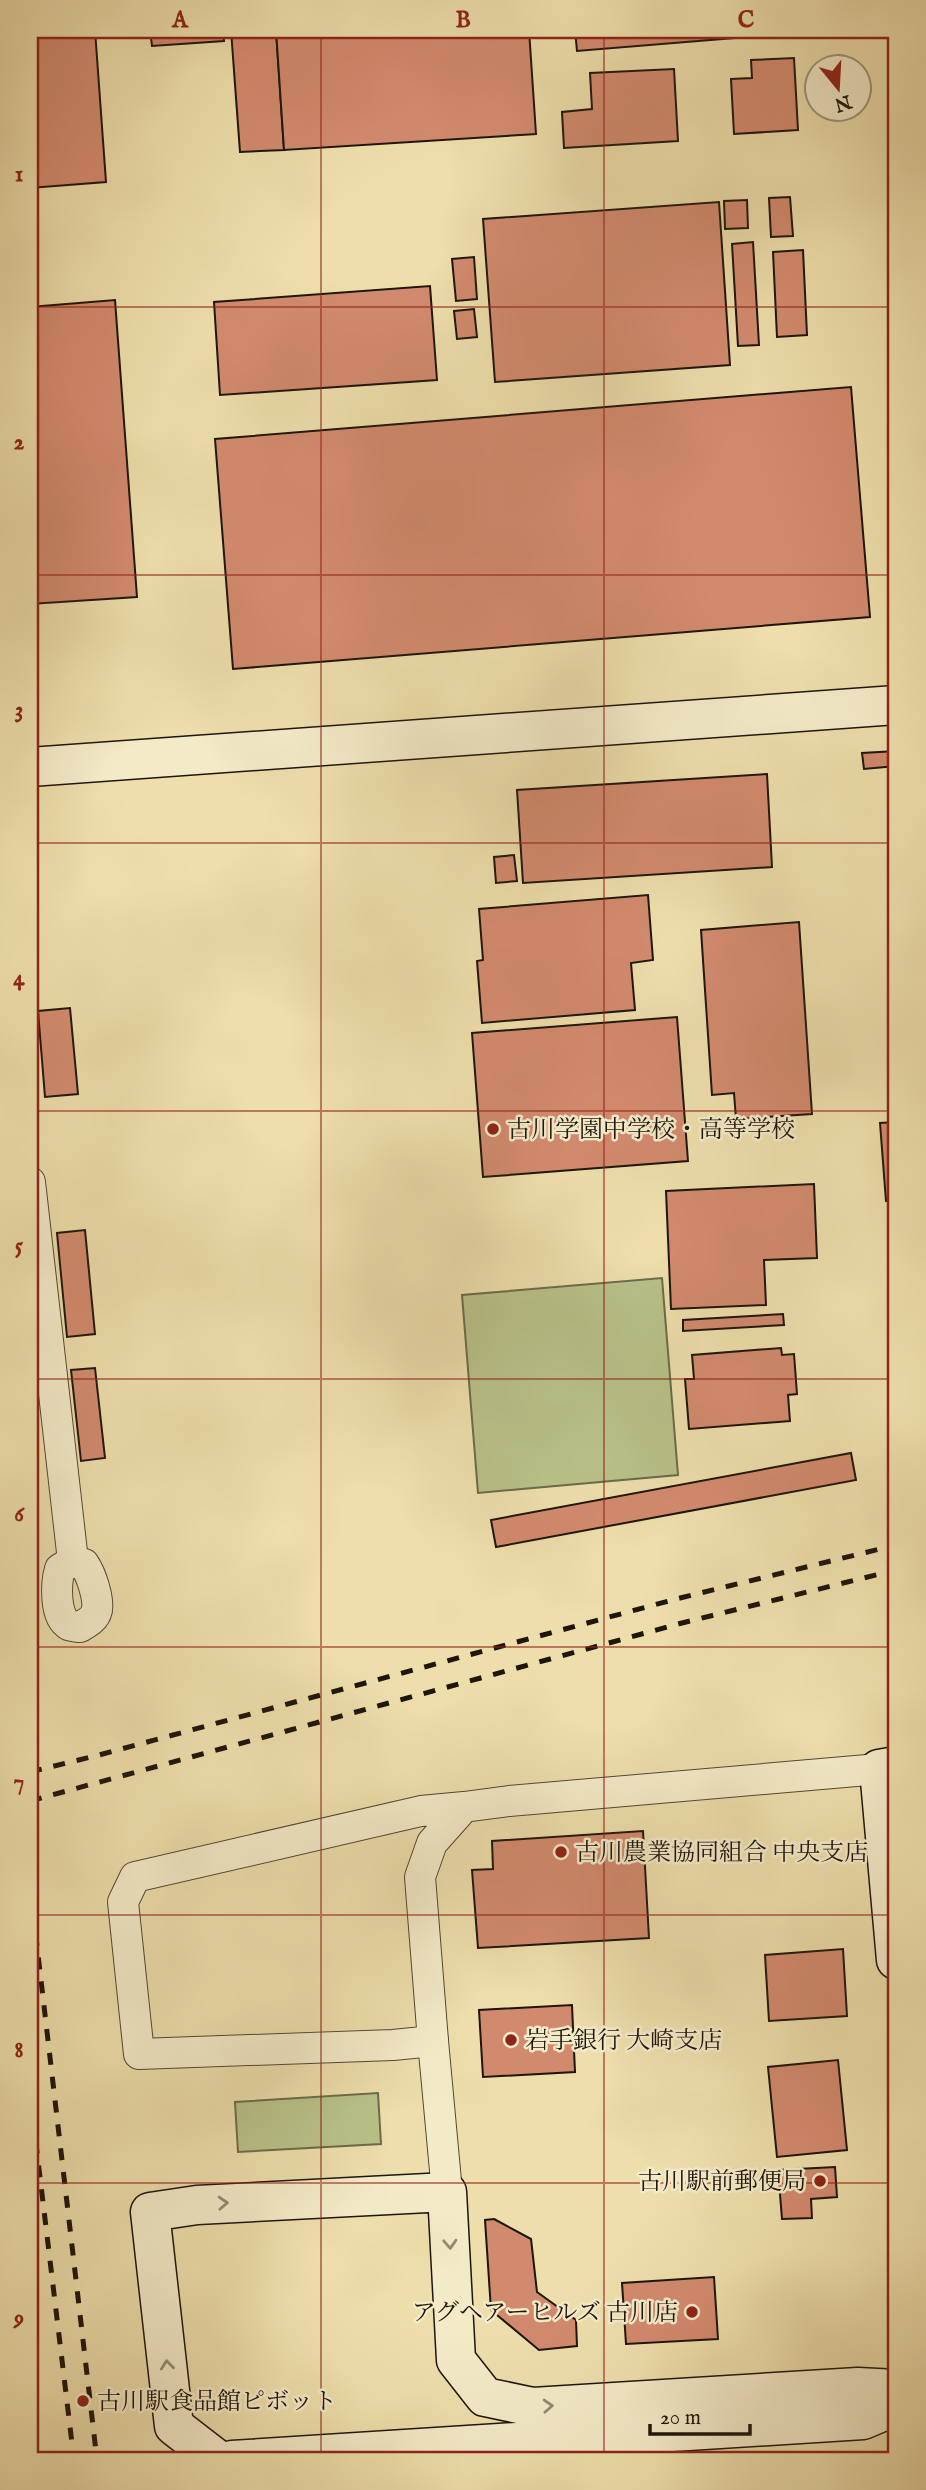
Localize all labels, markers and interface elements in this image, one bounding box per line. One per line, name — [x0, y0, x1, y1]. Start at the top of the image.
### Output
text: A — [171, 6, 189, 35]
text: B — [455, 6, 471, 35]
text: C — [738, 6, 755, 35]
north arrow — [804, 52, 874, 122]
text: N — [831, 88, 855, 116]
text: 1 — [15, 160, 23, 189]
text: 2 — [14, 428, 25, 457]
text: 3 — [15, 696, 23, 725]
text: 4 — [13, 964, 25, 993]
place label: 古川学園中学校・高等学校 — [507, 1115, 795, 1146]
marker: 古川学園中学校・高等学校 — [485, 1121, 501, 1137]
text: 5 — [15, 1232, 24, 1261]
text: 6 — [14, 1500, 25, 1529]
text: 7 — [14, 1768, 24, 1797]
place label: 古川農業協同組合 中央支店 — [575, 1838, 868, 1869]
marker: 古川農業協同組合 中央支店 — [553, 1844, 569, 1860]
place label: 岩手銀行 大崎支店 — [525, 2026, 722, 2057]
marker: 岩手銀行 大崎支店 — [503, 2032, 519, 2048]
text: 8 — [14, 2036, 24, 2065]
place label: 古川駅前郵便局 — [638, 2167, 806, 2198]
marker: 古川駅前郵便局 — [812, 2173, 828, 2189]
one-way arrow — [218, 2196, 229, 2211]
one-way arrow — [442, 2239, 457, 2250]
place label: アグヘアーヒルズ 古川店 — [412, 2298, 678, 2329]
text: 9 — [13, 2304, 24, 2333]
marker: アグヘアーヒルズ 古川店 — [684, 2304, 700, 2320]
one-way arrow — [160, 2359, 175, 2370]
place label: 古川駅食品館ピボット — [97, 2387, 337, 2418]
scale bar — [650, 2392, 749, 2436]
marker: 古川駅食品館ピボット — [75, 2393, 91, 2409]
one-way arrow — [543, 2399, 554, 2414]
text: 20 m — [660, 2405, 701, 2432]

